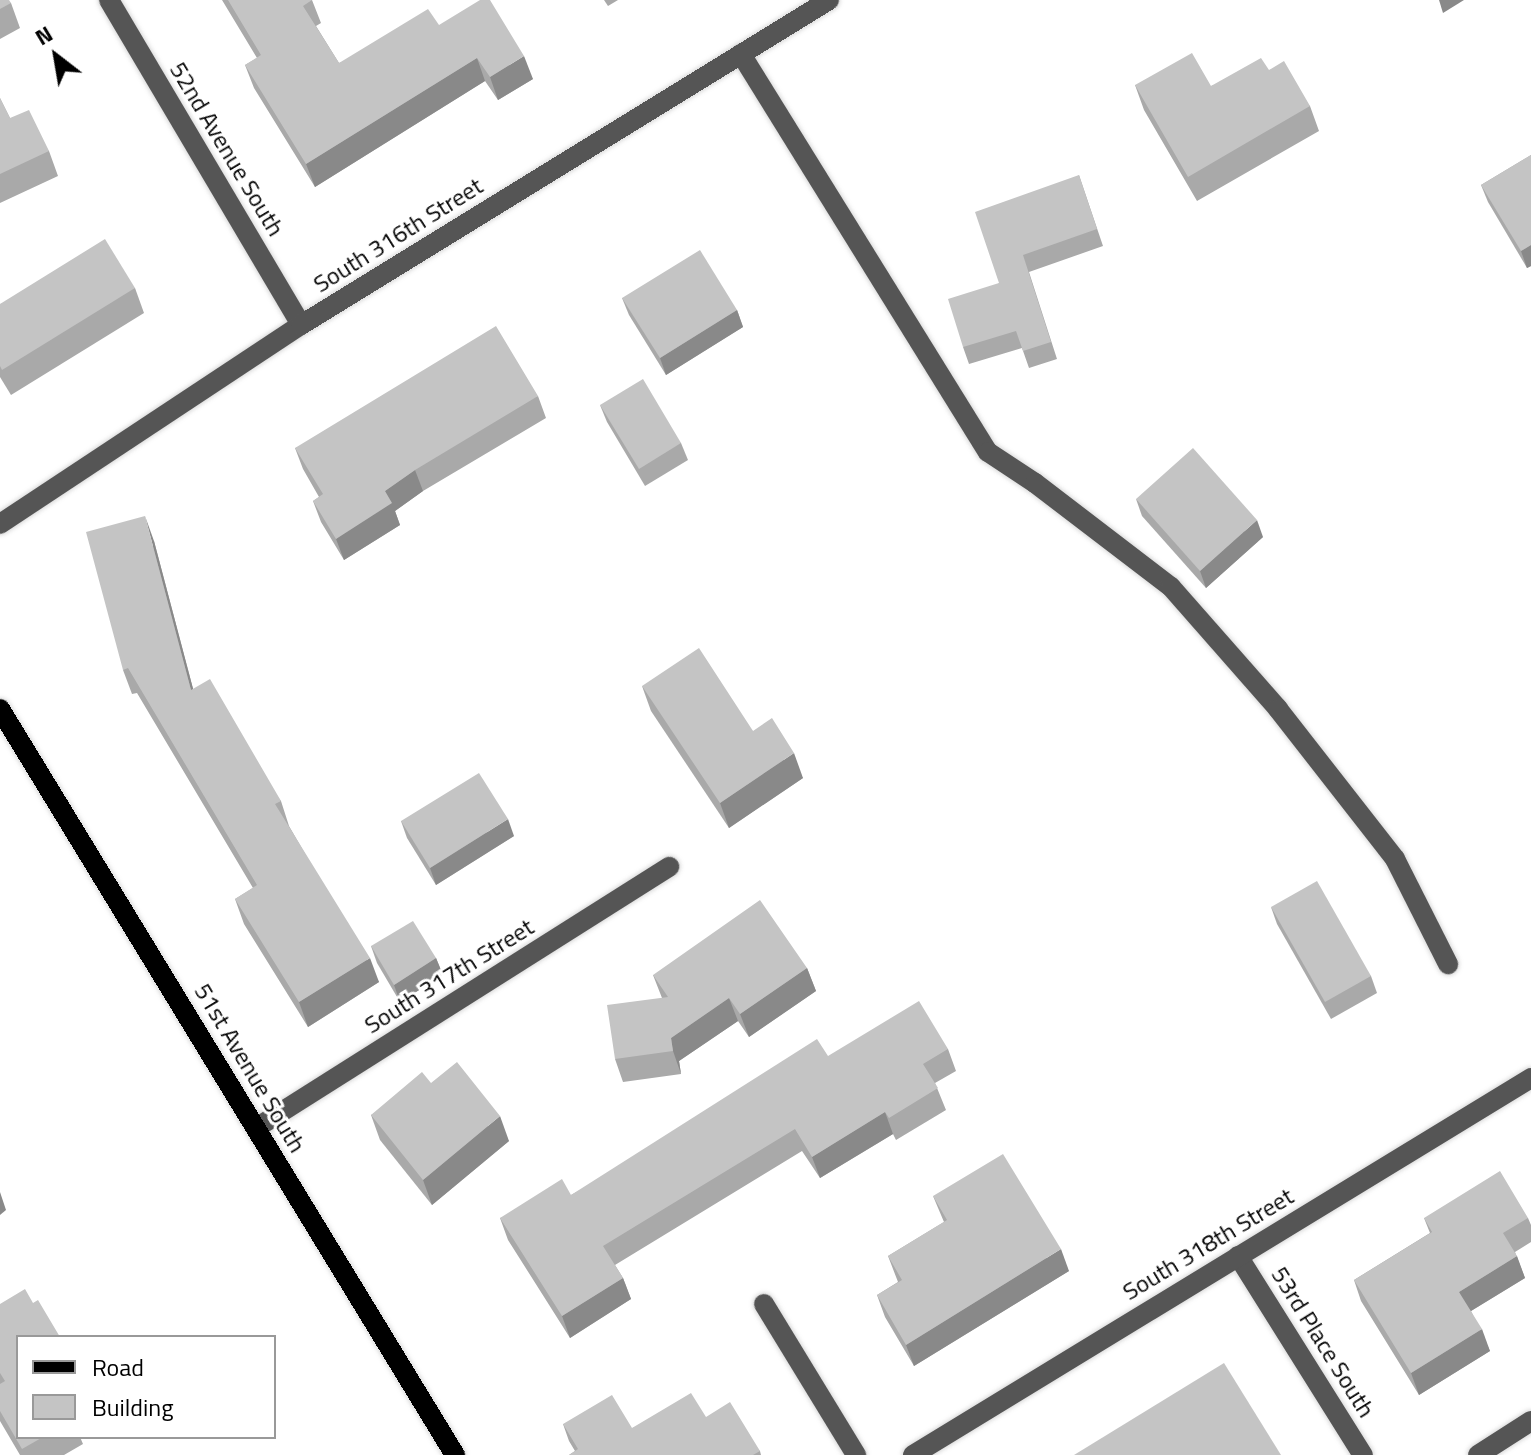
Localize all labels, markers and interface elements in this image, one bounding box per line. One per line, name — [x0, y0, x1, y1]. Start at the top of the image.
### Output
north arrow — [16, 16, 96, 96]
text: N — [28, 17, 59, 54]
street label: 52nd Avenue South — [164, 57, 290, 241]
street label: South 316th Street — [308, 171, 488, 299]
street label: South 317th Street — [359, 912, 539, 1040]
street label: 51st Avenue South — [188, 978, 312, 1158]
street label: South 318th Street — [1118, 1182, 1298, 1306]
street label: 53rd Place South — [1265, 1261, 1381, 1423]
legend — [16, 1335, 276, 1439]
text: Road — [92, 1349, 144, 1385]
text: Building — [92, 1389, 174, 1425]

